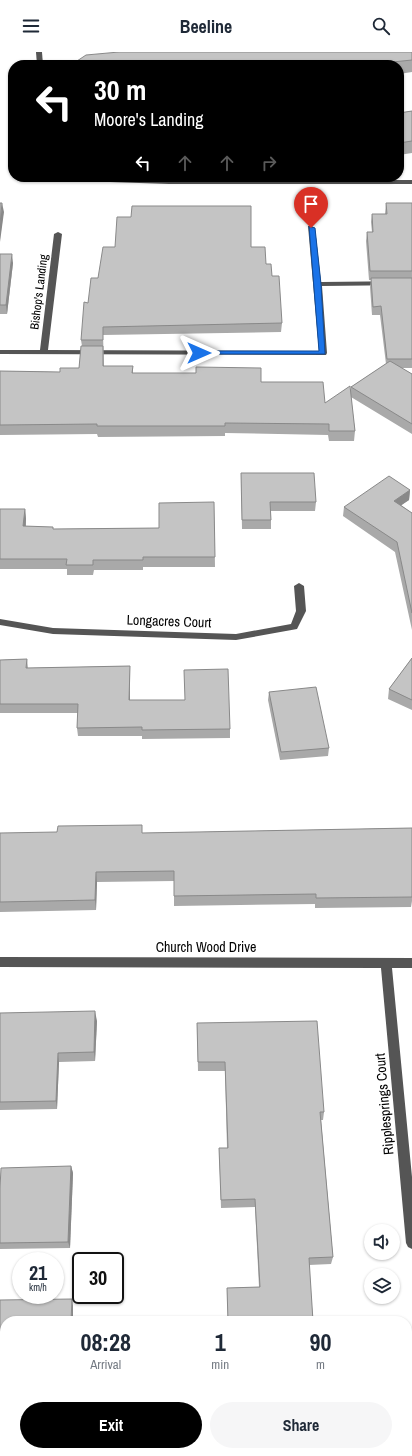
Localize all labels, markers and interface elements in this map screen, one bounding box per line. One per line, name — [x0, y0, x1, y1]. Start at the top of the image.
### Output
text: Beeline — [180, 14, 232, 39]
icon: menu — [20, 15, 42, 37]
icon: search — [370, 15, 392, 37]
text: 30 m — [94, 71, 146, 109]
icon: left — [28, 76, 80, 128]
text: Moore's Landing — [94, 107, 204, 132]
icon: left — [132, 152, 154, 174]
icon: ahead — [174, 152, 196, 174]
icon: ahead — [216, 152, 238, 174]
icon: right — [258, 152, 280, 174]
pin — [294, 187, 328, 228]
icon: arrive — [300, 193, 322, 215]
street label: Bishop's Landing — [26, 253, 52, 331]
position arrow — [178, 332, 220, 374]
street label: Longacres Court — [126, 611, 212, 631]
street label: Church Wood Drive — [156, 938, 256, 956]
street label: Ripplesprings Court — [371, 1052, 397, 1156]
map controls — [364, 1224, 400, 1304]
button: sound — [364, 1224, 400, 1260]
speed limit sign: 30 — [72, 1252, 124, 1304]
text: 21 — [29, 1259, 47, 1286]
button: layers — [364, 1268, 400, 1304]
text: km/h — [29, 1281, 47, 1294]
text: 08:28 — [81, 1326, 131, 1358]
text: 1 — [215, 1326, 226, 1358]
text: 90 — [310, 1326, 332, 1358]
text: Arrival — [90, 1356, 121, 1373]
text: min — [211, 1356, 229, 1373]
text: m — [316, 1356, 325, 1373]
button: Exit — [20, 1402, 202, 1448]
button: Share — [210, 1402, 392, 1448]

